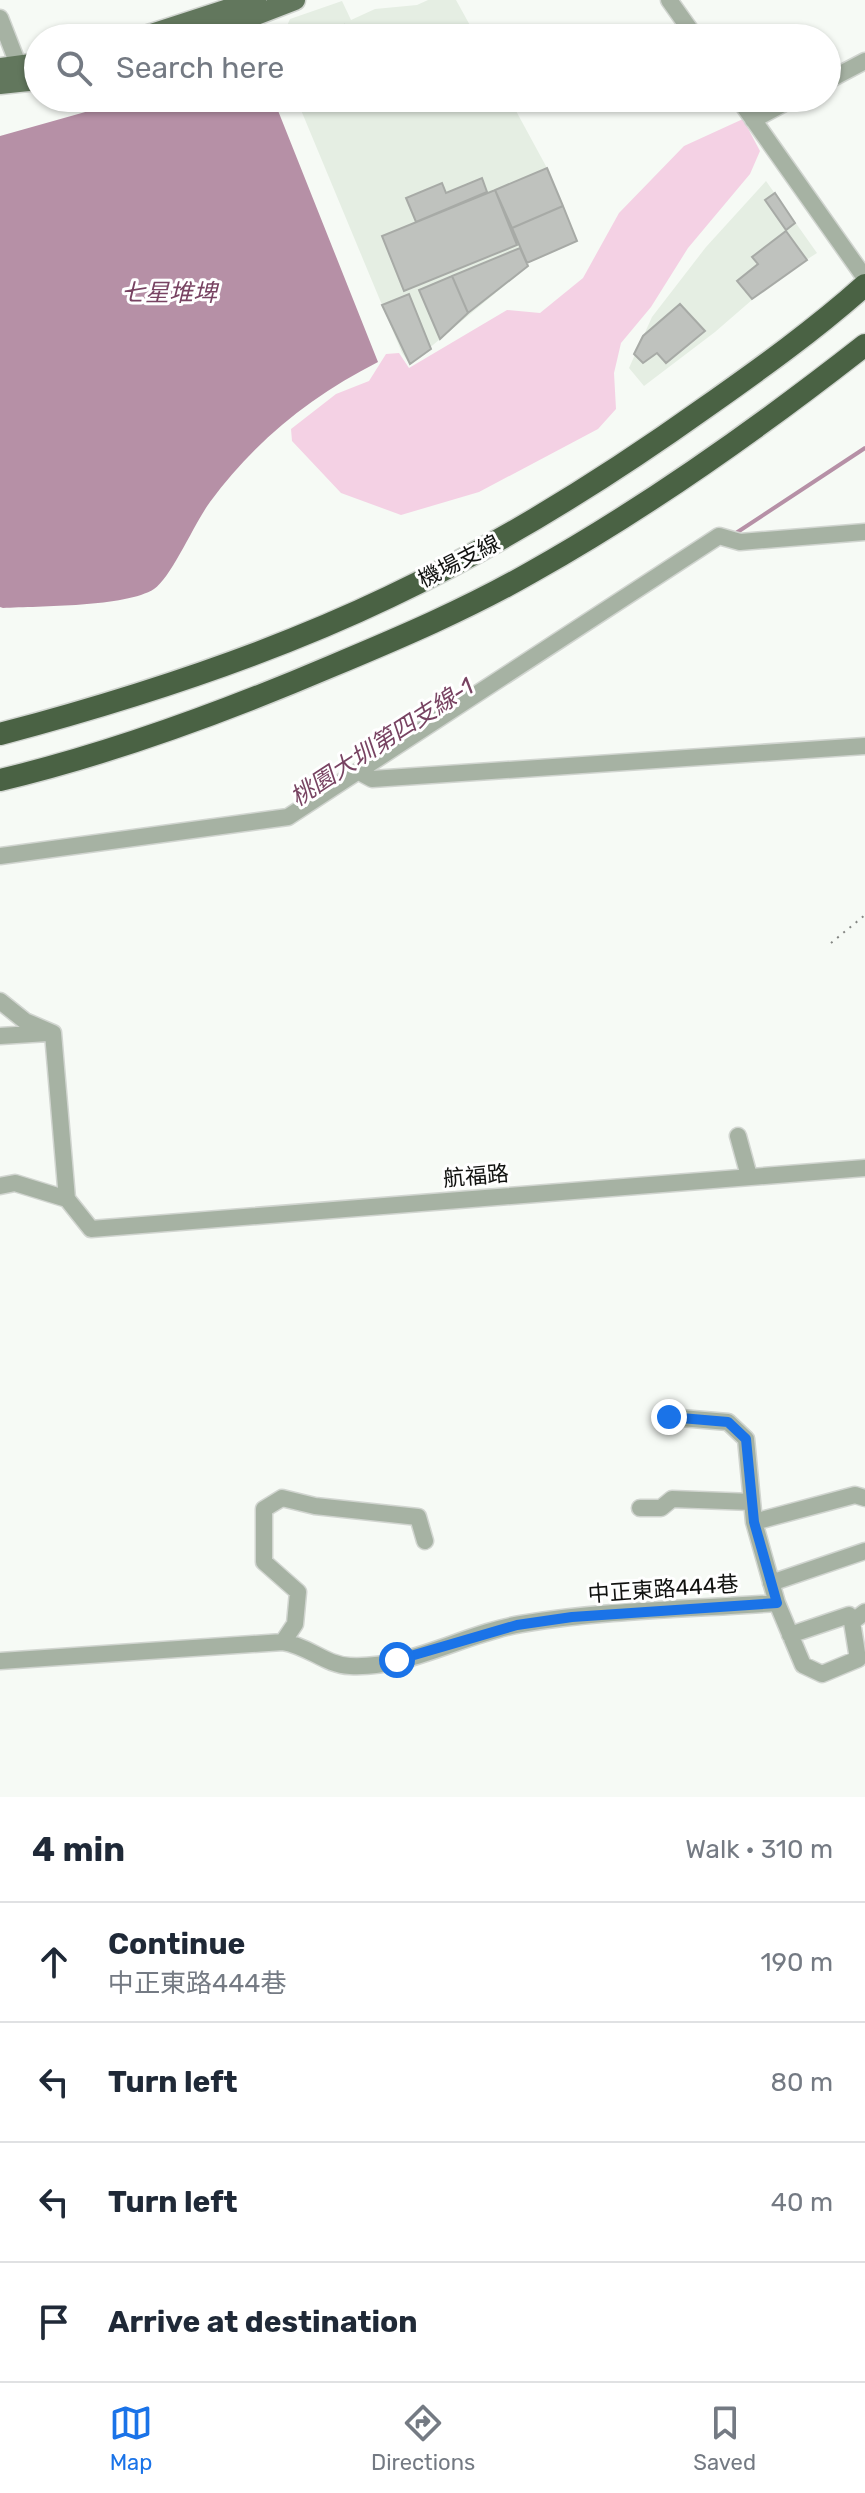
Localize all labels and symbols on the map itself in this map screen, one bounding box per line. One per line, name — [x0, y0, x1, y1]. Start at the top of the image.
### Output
water label: 七星堆埤 — [121, 279, 220, 307]
street label: 機場支線 — [414, 529, 504, 593]
water label: 桃園大圳第四支線-1 — [285, 672, 480, 812]
street label: 航福路 — [442, 1160, 510, 1192]
route end — [651, 1399, 687, 1435]
street label: 中正東路444巷 — [587, 1570, 739, 1608]
route start — [379, 1642, 415, 1678]

